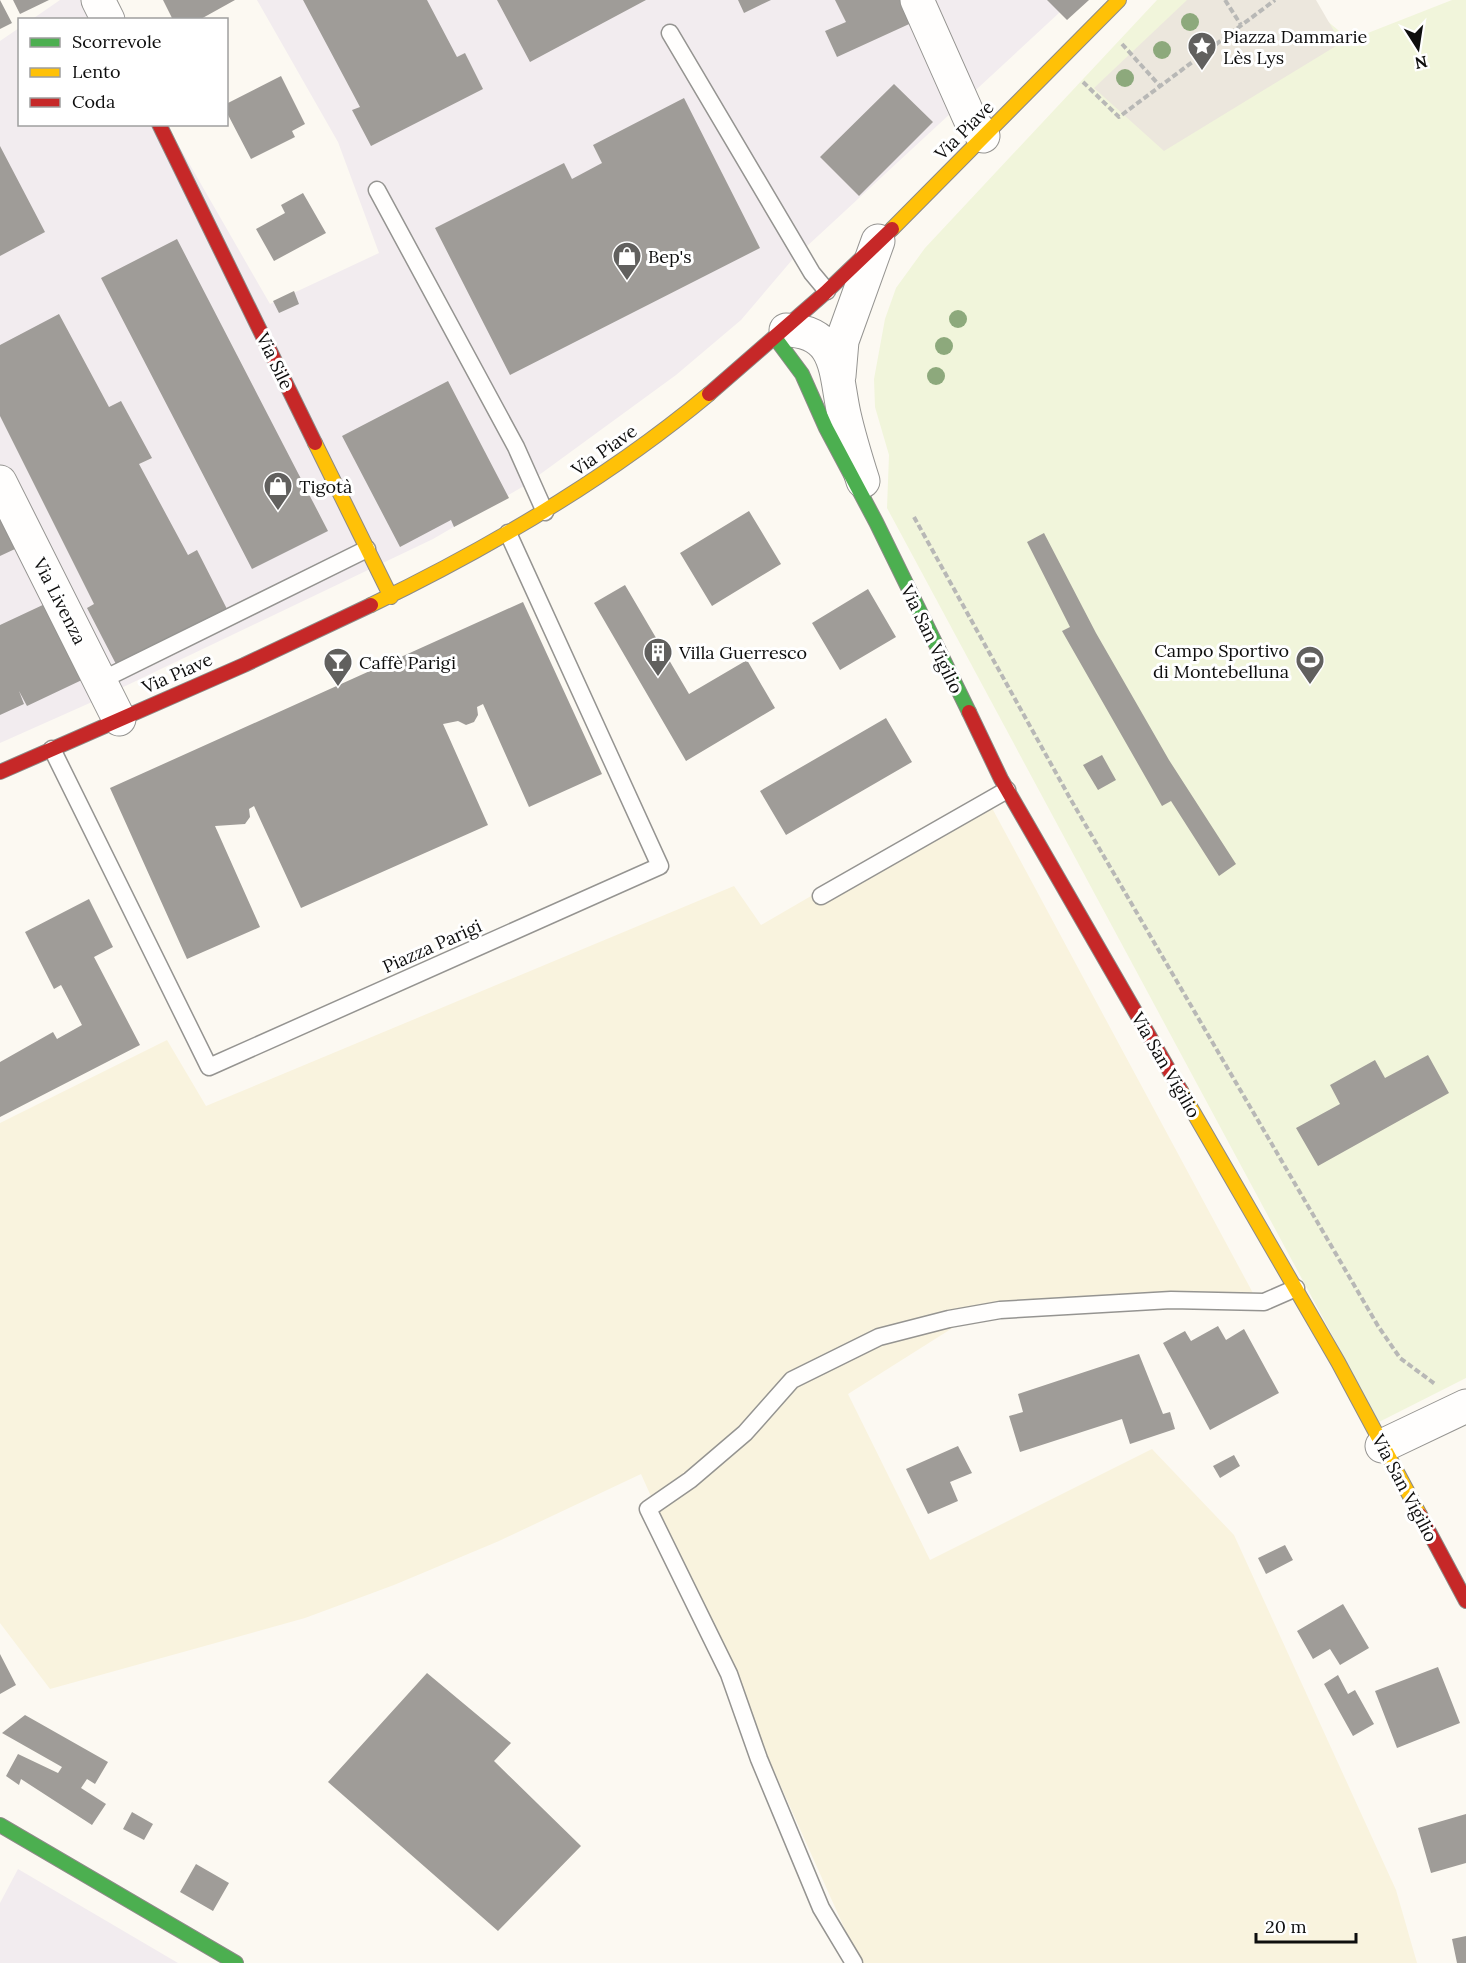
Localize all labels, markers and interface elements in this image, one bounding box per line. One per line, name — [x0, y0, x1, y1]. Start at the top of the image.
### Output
legend — [18, 18, 228, 126]
north arrow — [1388, 18, 1448, 78]
place label: Piazza Dammarie Lès Lys — [1223, 25, 1368, 69]
text: Scorrevole — [72, 30, 162, 53]
place icon: Piazza Dammarie Lès Lys — [1186, 30, 1218, 72]
text: N — [1413, 52, 1429, 74]
text: Lento — [72, 60, 120, 83]
text: Coda — [72, 90, 115, 113]
street label: Via Piave — [929, 95, 999, 165]
shop icon: Bep's — [611, 240, 643, 282]
place label: Bep's — [648, 245, 692, 268]
street label: Via Sile — [251, 328, 299, 393]
street label: Via Piave — [566, 419, 641, 481]
shop icon: Tigotà — [262, 470, 294, 512]
place label: Tigotà — [299, 475, 352, 498]
street label: Via Livenza — [28, 553, 92, 648]
street label: Via San Vigilio — [895, 580, 968, 697]
building icon: Villa Guerresco — [642, 636, 674, 678]
place label: Campo Sportivo di Montebelluna — [1153, 639, 1289, 683]
place label: Villa Guerresco — [678, 641, 807, 664]
sports icon: Campo Sportivo di Montebelluna — [1294, 644, 1326, 686]
bar icon: Caffè Parigi — [322, 646, 354, 688]
street label: Via Piave — [137, 647, 216, 699]
place label: Caffè Parigi — [359, 651, 456, 674]
street label: Piazza Parigi — [379, 914, 485, 978]
street label: Via San Vigilio — [1126, 1007, 1206, 1122]
street label: Via San Vigilio — [1367, 1430, 1443, 1546]
scale bar — [1256, 1906, 1356, 1944]
text: 20 m — [1265, 1915, 1307, 1938]

